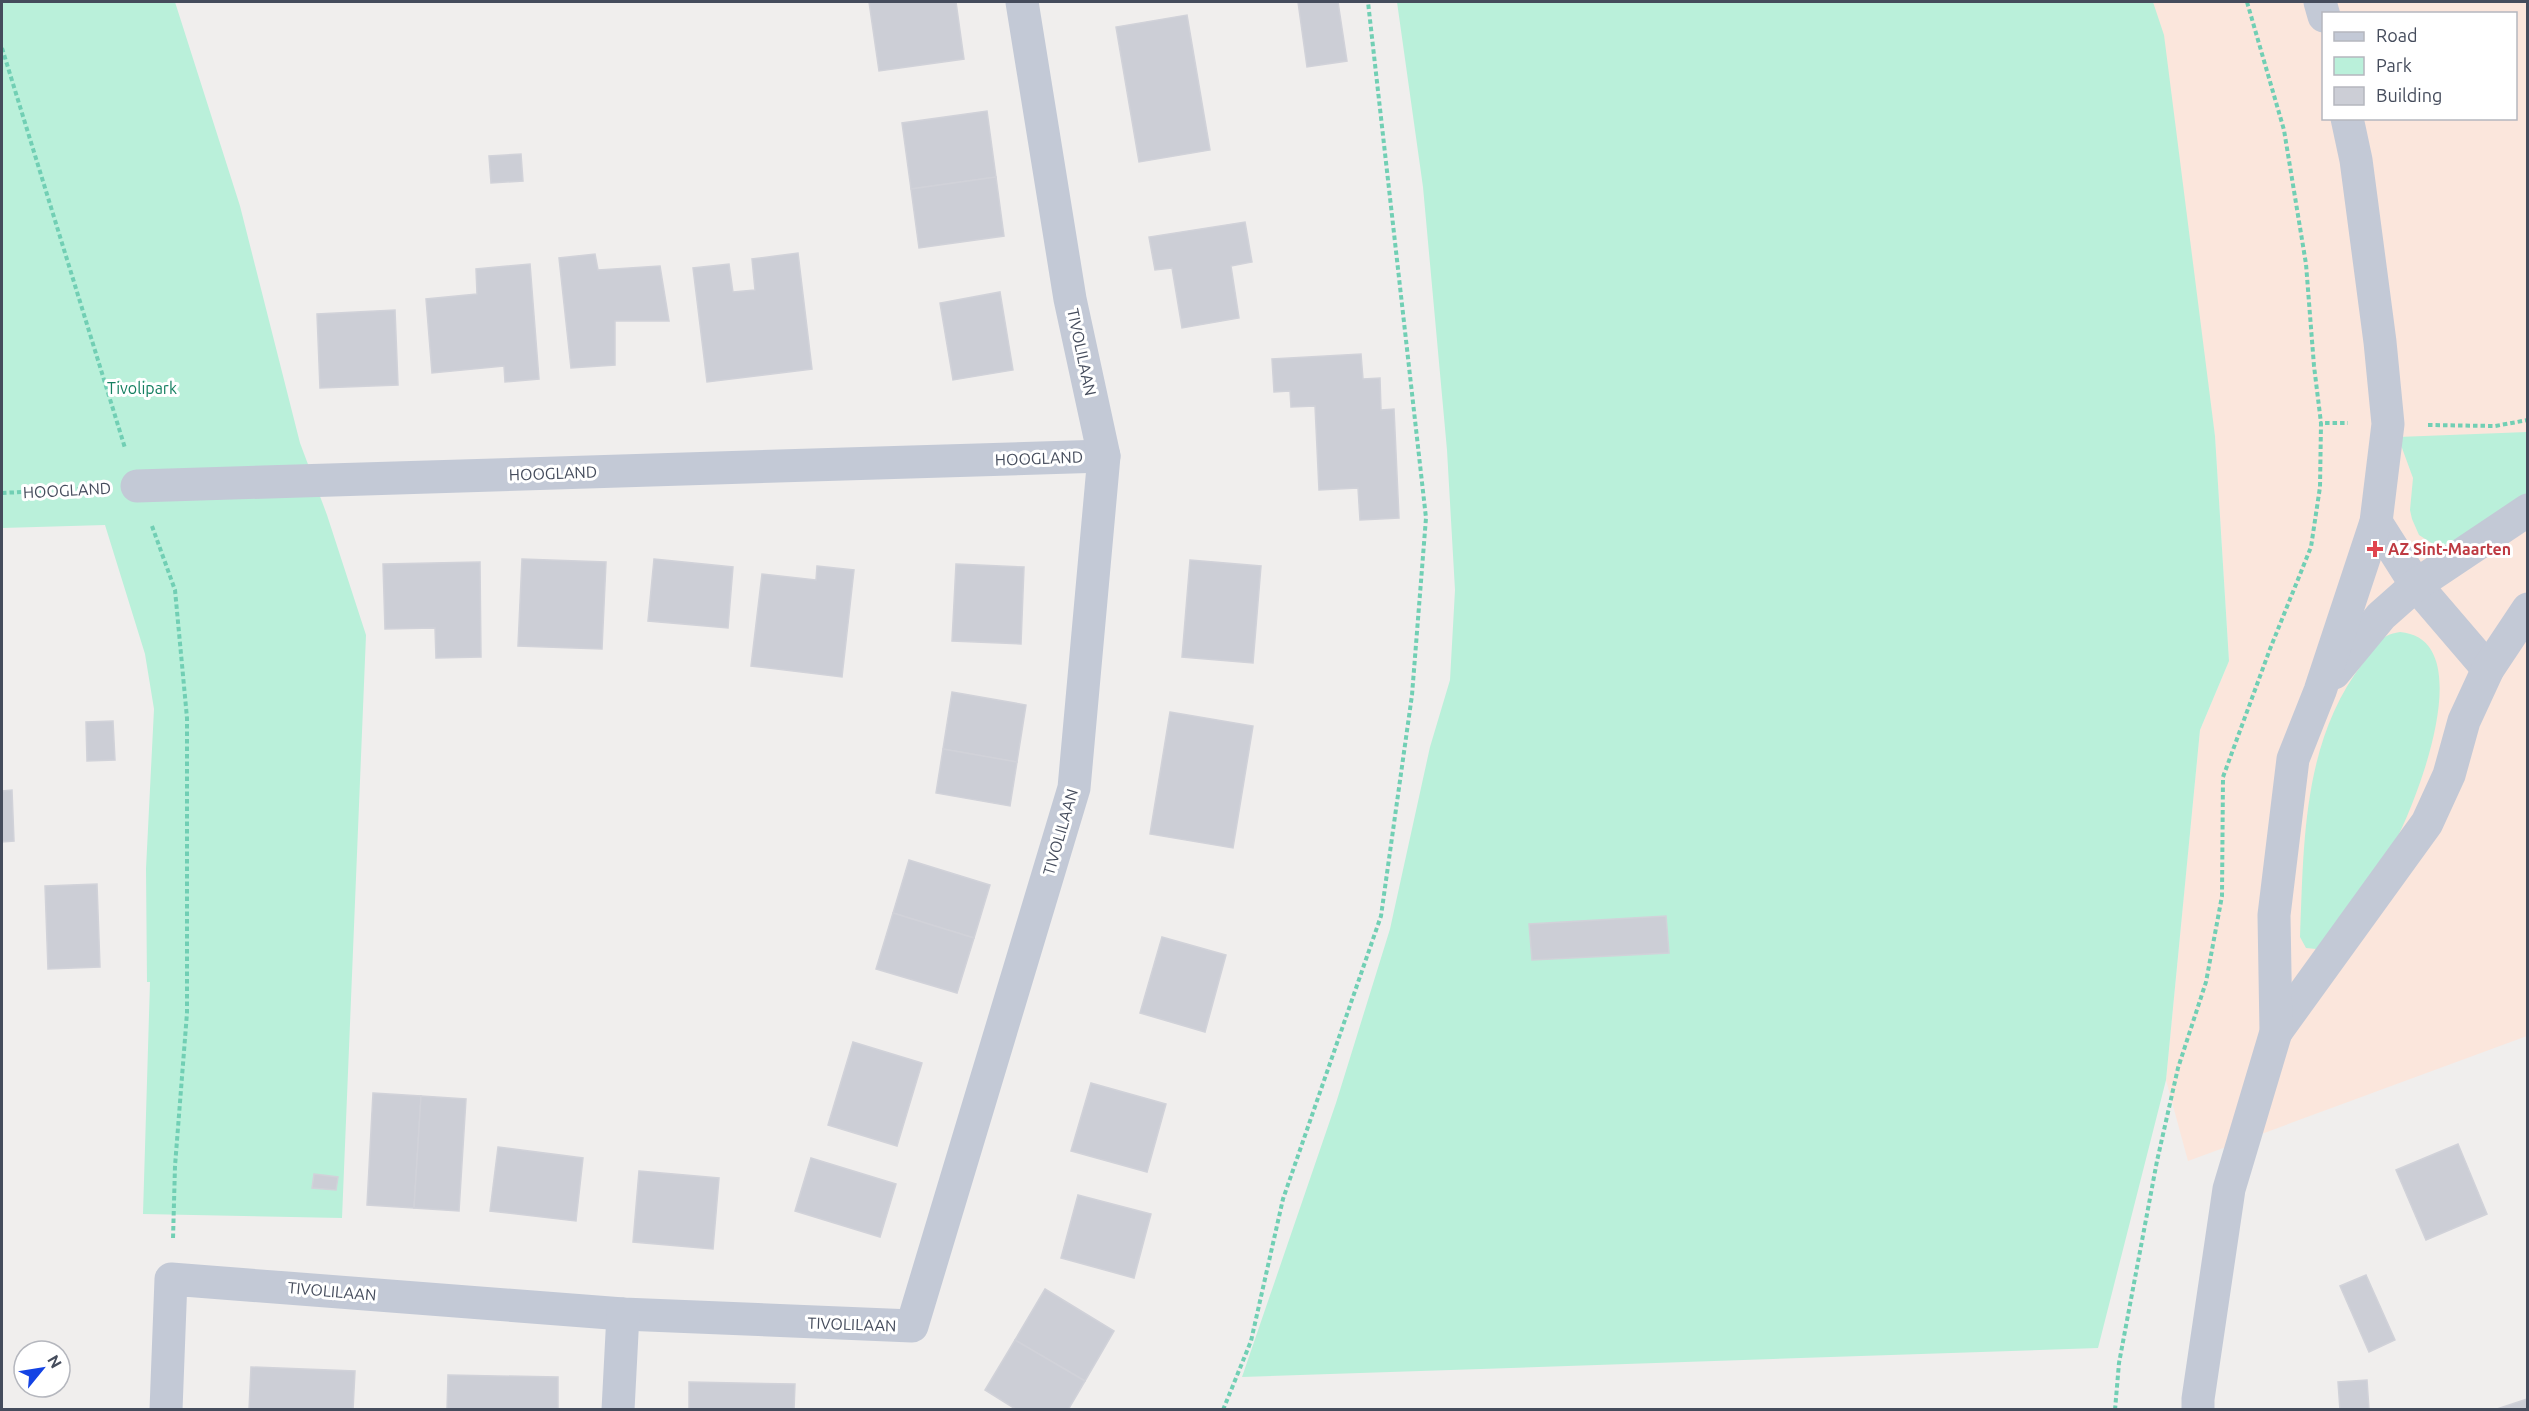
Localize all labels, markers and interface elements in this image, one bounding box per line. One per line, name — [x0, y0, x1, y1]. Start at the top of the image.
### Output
legend — [2322, 12, 2517, 120]
text: Road — [2376, 25, 2418, 45]
text: Park — [2376, 55, 2412, 75]
text: Building — [2376, 85, 2442, 105]
street label: TIVOLILAAN — [1064, 307, 1100, 397]
park label: Tivolipark — [107, 379, 177, 397]
street label: HOOGLAND — [995, 447, 1083, 469]
street label: HOOGLAND — [509, 462, 597, 484]
street label: HOOGLAND — [22, 479, 112, 501]
marker: AZ Sint-Maarten — [2366, 540, 2384, 558]
place label: AZ Sint-Maarten — [2388, 540, 2511, 558]
street label: TIVOLILAAN — [1039, 787, 1081, 877]
street label: TIVOLILAAN — [287, 1278, 377, 1304]
street label: TIVOLILAAN — [807, 1313, 897, 1335]
north arrow — [12, 1339, 72, 1399]
text: N — [44, 1352, 66, 1371]

